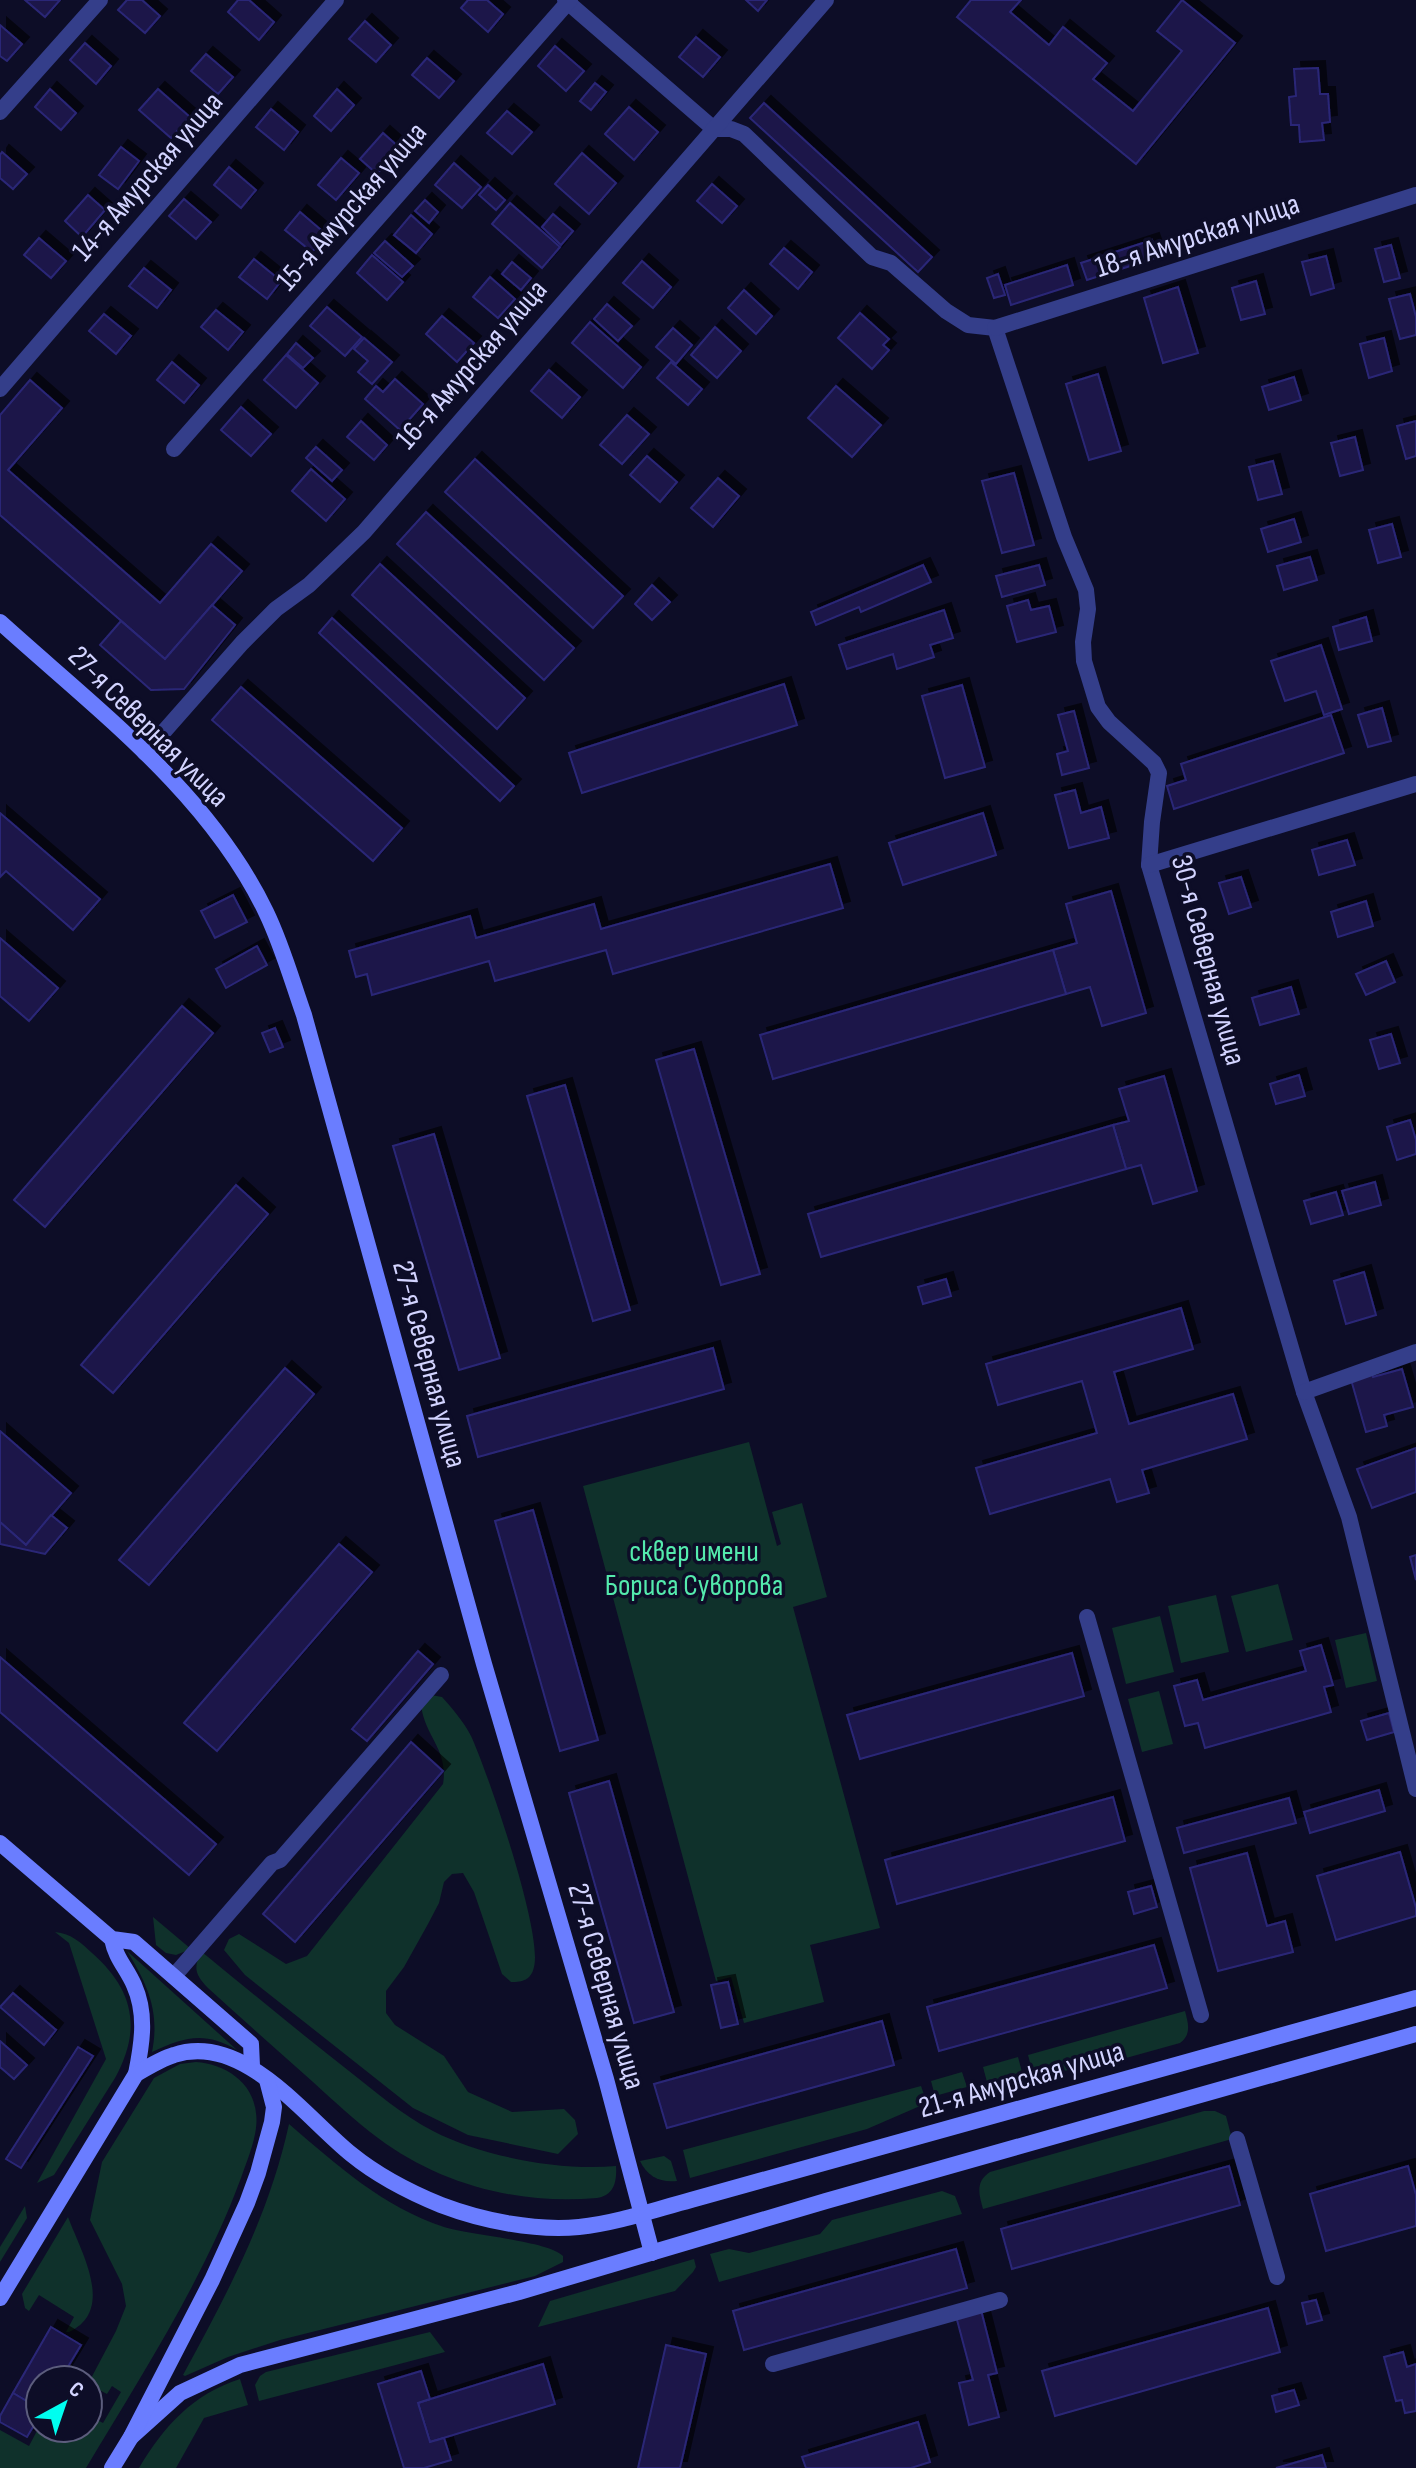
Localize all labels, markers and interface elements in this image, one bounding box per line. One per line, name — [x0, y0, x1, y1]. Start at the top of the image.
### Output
street label: 14-я Амурская улица — [65, 85, 231, 268]
street label: 15-я Амурская улица — [269, 115, 435, 298]
street label: 18-я Амурская улица — [1091, 186, 1304, 286]
street label: 16-я Амурская улица — [388, 273, 555, 457]
street label: 27-я Северная улица — [60, 639, 236, 815]
street label: 30-я Северная улица — [1163, 851, 1253, 1069]
street label: 27-я Северная улица — [384, 1257, 474, 1472]
park label: сквер имени Бориса Суворова — [605, 1534, 783, 1604]
street label: 27-я Северная улица — [559, 1879, 653, 2094]
street label: 21-я Амурская улица — [915, 2033, 1128, 2126]
north arrow — [24, 2364, 104, 2444]
text: С — [63, 2376, 89, 2404]

